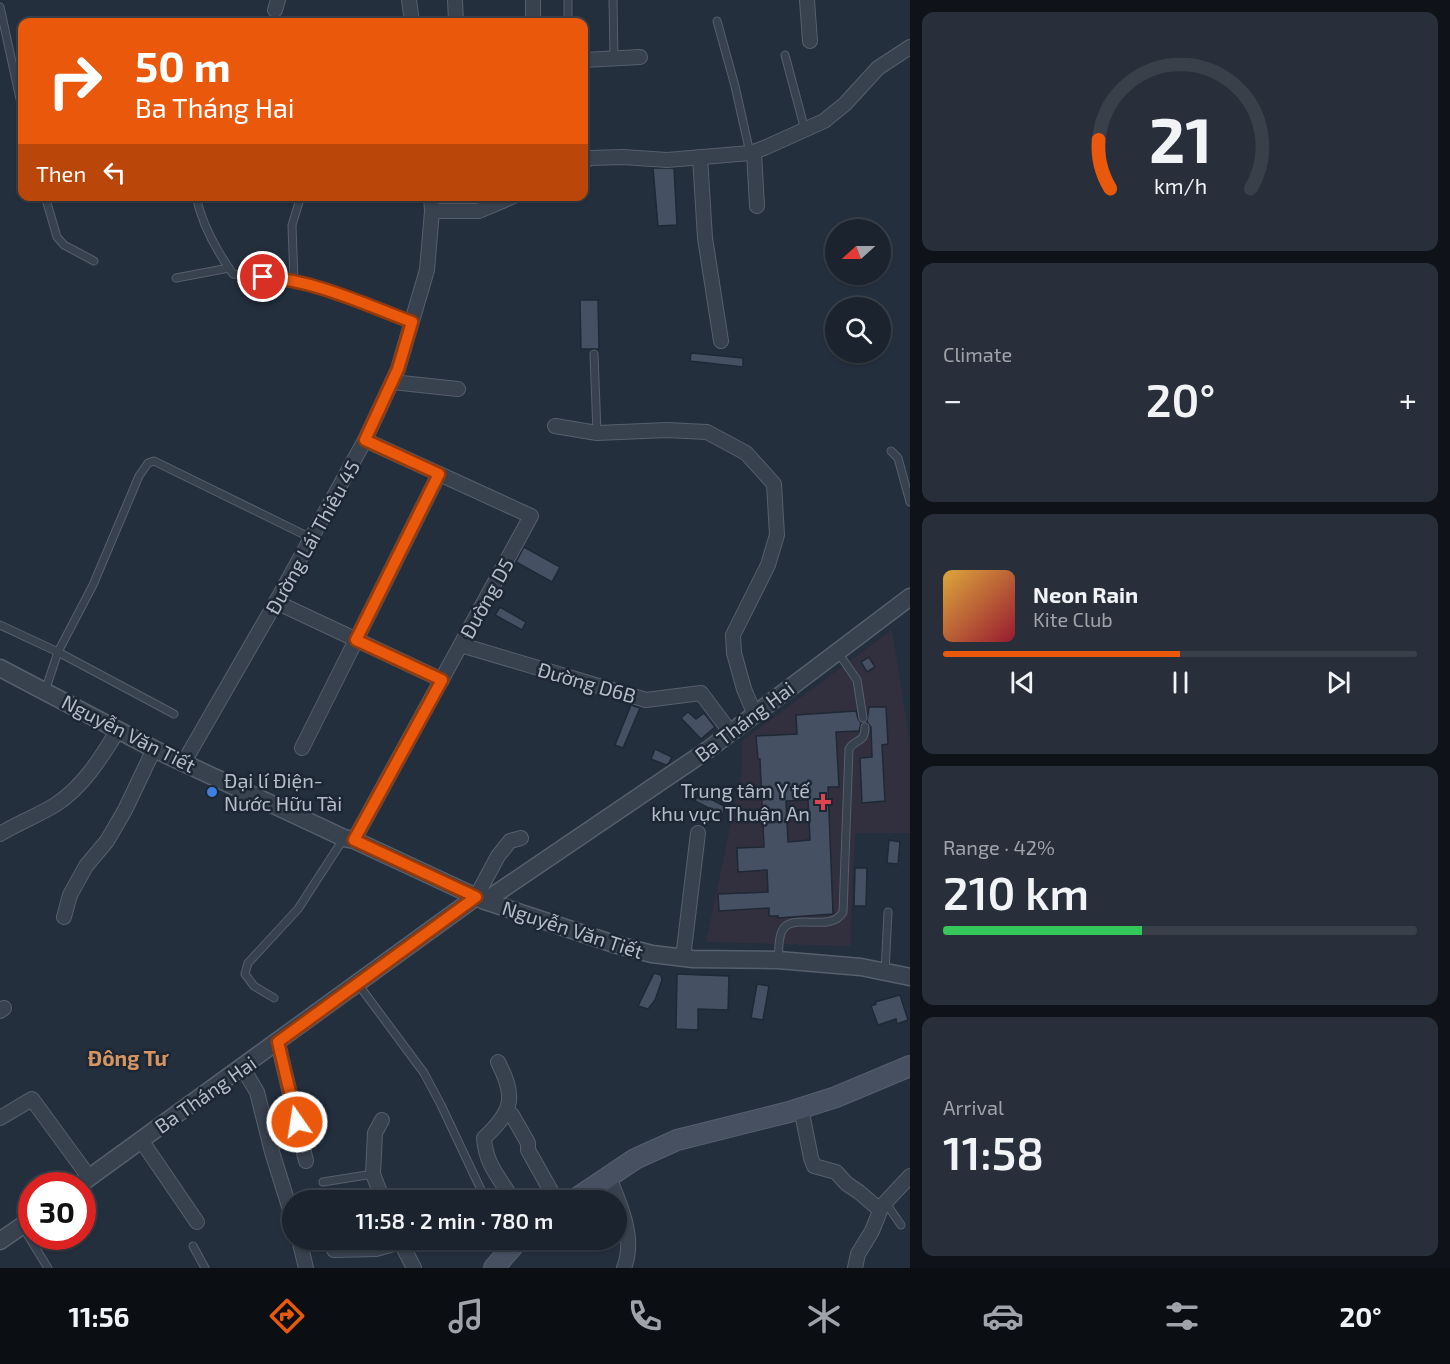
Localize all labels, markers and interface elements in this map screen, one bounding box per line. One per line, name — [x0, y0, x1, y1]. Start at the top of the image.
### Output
text: 50 m — [135, 40, 231, 90]
icon: right — [36, 42, 114, 120]
text: Ba Tháng Hai — [135, 91, 295, 123]
text: 21 — [1148, 101, 1212, 176]
icon: left — [98, 156, 131, 189]
text: Then — [36, 160, 86, 186]
text: km/h — [1153, 173, 1207, 198]
north arrow — [825, 219, 891, 285]
map controls — [825, 219, 891, 363]
pin — [237, 251, 288, 302]
icon: arrive — [246, 260, 279, 293]
button: search — [825, 297, 891, 363]
text: Climate — [943, 342, 1012, 366]
text: 20° — [1146, 372, 1215, 426]
text: − — [943, 379, 962, 419]
text: + — [1399, 379, 1417, 419]
street label: Đường Lái Thiêu 45 — [260, 456, 364, 618]
street label: Đường D5 — [454, 554, 518, 642]
text: Neon Rain — [1033, 581, 1138, 607]
text: Kite Club — [1033, 607, 1113, 631]
street label: Đường D6B — [535, 657, 639, 707]
icon: previous — [1006, 666, 1039, 699]
icon: pause — [1164, 666, 1197, 699]
icon: next — [1322, 666, 1355, 699]
street label: Ba Tháng Hai — [690, 676, 798, 766]
street label: Nguyễn Văn Tiết — [58, 689, 200, 777]
place label: Đại lí Điện- Nước Hữu Tài — [224, 768, 342, 815]
place label: Trung tâm Y tế khu vực Thuận An — [651, 778, 810, 825]
marker: Đại lí Điện- Nước Hữu Tài — [205, 785, 219, 799]
marker: Trung tâm Y tế khu vực Thuận An — [814, 793, 832, 811]
text: Range · 42% — [943, 835, 1055, 859]
text: 210 km — [943, 865, 1089, 919]
street label: Nguyễn Văn Tiết — [500, 895, 647, 963]
district label: Đông Tư — [88, 1045, 169, 1070]
street label: Ba Tháng Hai — [150, 1050, 260, 1138]
position arrow — [265, 1090, 329, 1154]
text: Arrival — [943, 1095, 1004, 1119]
text: 11:58 — [943, 1125, 1044, 1179]
speed limit sign: 30 — [18, 1172, 96, 1250]
text: 11:58 · 2 min · 780 m — [356, 1207, 553, 1233]
icon: directions — [266, 1295, 308, 1337]
icon: music — [445, 1295, 487, 1337]
icon: phone — [624, 1295, 666, 1337]
icon: climate — [803, 1295, 845, 1337]
icon: car — [982, 1295, 1024, 1337]
icon: filters — [1161, 1295, 1203, 1337]
text: 11:56 — [68, 1300, 130, 1332]
text: 20° — [1340, 1300, 1382, 1332]

